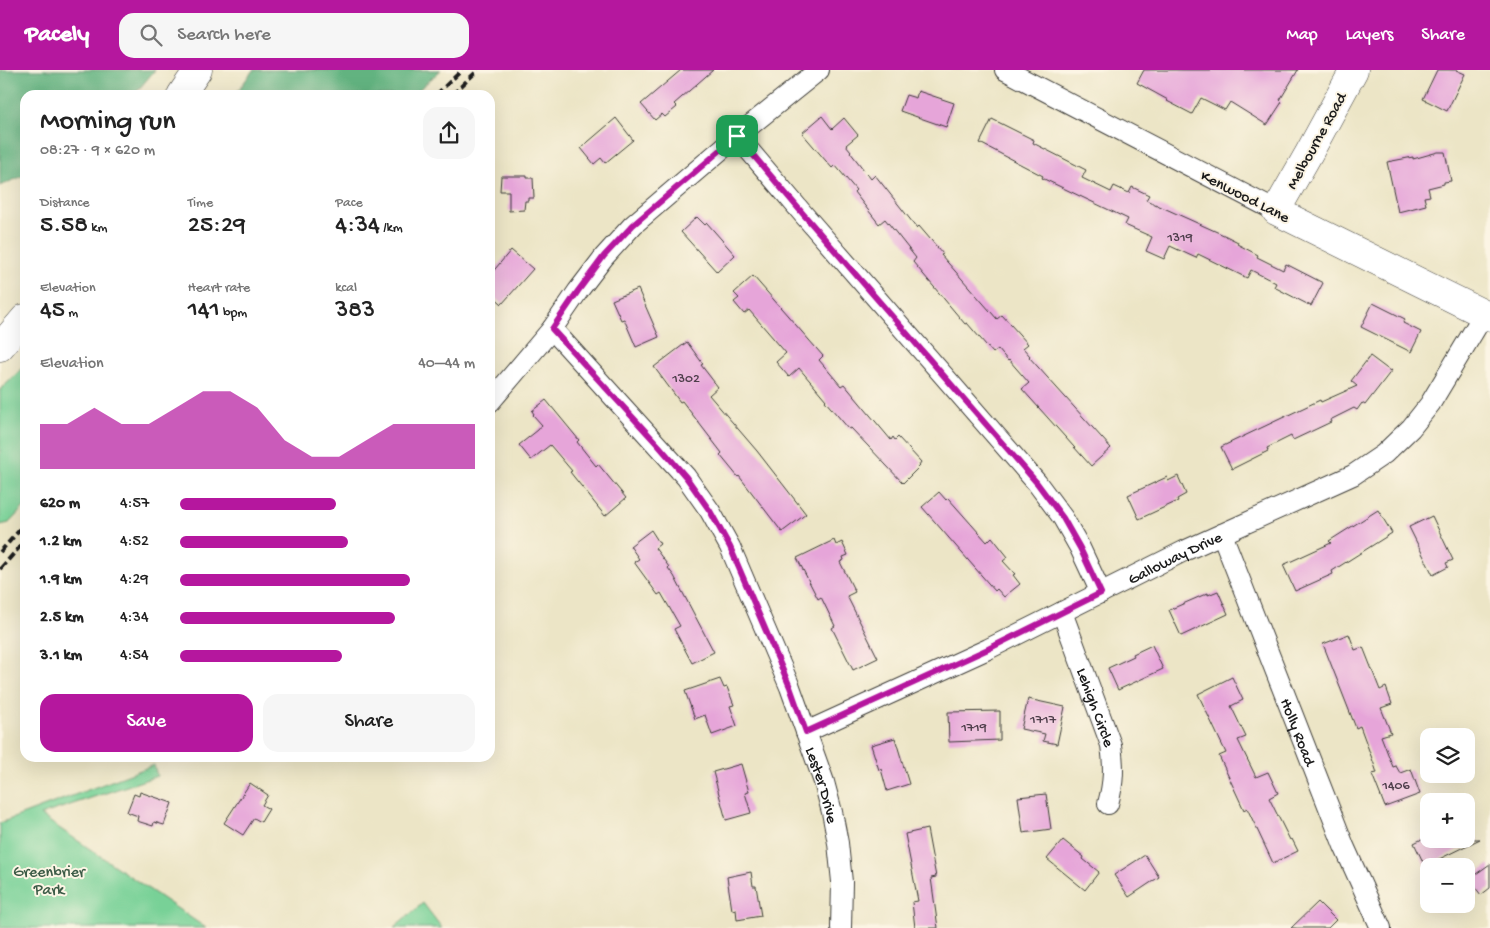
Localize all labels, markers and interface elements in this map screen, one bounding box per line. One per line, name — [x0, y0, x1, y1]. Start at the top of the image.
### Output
search box — [119, 13, 469, 58]
text: Pacely — [25, 21, 89, 50]
icon: search — [137, 21, 165, 49]
text: Search here — [177, 24, 271, 47]
text: Map — [1286, 25, 1318, 46]
text: Layers — [1346, 25, 1393, 46]
text: Share — [1421, 25, 1465, 46]
street label: Melbourne Road — [1284, 89, 1353, 193]
text: Morning run — [40, 106, 175, 139]
button: share — [423, 107, 475, 159]
pin — [716, 115, 758, 157]
icon: arrive — [723, 122, 751, 150]
text: 08:27 · 9 × 620 m — [40, 142, 155, 161]
street label: Kenwood Lane — [1197, 168, 1293, 229]
text: Distance — [40, 195, 89, 212]
text: Time — [188, 195, 213, 212]
text: Pace — [335, 195, 363, 212]
text: 5.58 — [40, 212, 88, 241]
text: 25:29 — [188, 212, 246, 241]
text: 4:34 — [335, 212, 380, 241]
text: km — [88, 220, 107, 237]
text: /km — [380, 220, 403, 237]
house number: 1319 — [1166, 230, 1193, 247]
text: Elevation — [40, 280, 96, 297]
text: Heart rate — [188, 280, 250, 297]
text: kcal — [335, 280, 357, 297]
text: 45 — [40, 297, 65, 326]
text: 141 — [188, 297, 220, 326]
text: 383 — [335, 297, 375, 326]
text: m — [65, 305, 78, 322]
text: bpm — [220, 305, 247, 322]
text: Elevation — [40, 355, 104, 374]
text: 40–44 m — [418, 355, 475, 374]
house number: 1302 — [671, 371, 700, 388]
text: 620 m — [40, 495, 80, 514]
text: 4:57 — [120, 495, 149, 514]
street label: Galloway Drive — [1126, 529, 1226, 590]
text: 1.2 km — [40, 533, 82, 552]
text: 4:52 — [120, 533, 149, 552]
text: 1.9 km — [40, 571, 82, 590]
text: 4:29 — [120, 571, 148, 590]
text: 2.5 km — [40, 609, 84, 628]
text: 4:34 — [120, 609, 148, 628]
text: 3.1 km — [40, 647, 82, 666]
text: 4:54 — [120, 647, 149, 666]
street label: Lehigh Circle — [1070, 666, 1117, 751]
button: Save — [40, 694, 253, 752]
button: Share — [263, 694, 475, 752]
street label: Holly Road — [1274, 696, 1318, 771]
house number: 1717 — [1029, 712, 1057, 729]
house number: 1719 — [960, 720, 987, 737]
map controls — [1420, 728, 1475, 913]
button: layers — [1420, 728, 1475, 783]
street label: Lester Drive — [799, 745, 840, 826]
house number: 1406 — [1381, 778, 1411, 795]
button: + — [1420, 793, 1475, 848]
button: − — [1420, 858, 1475, 913]
park label: Greenbrier Park — [13, 864, 86, 901]

